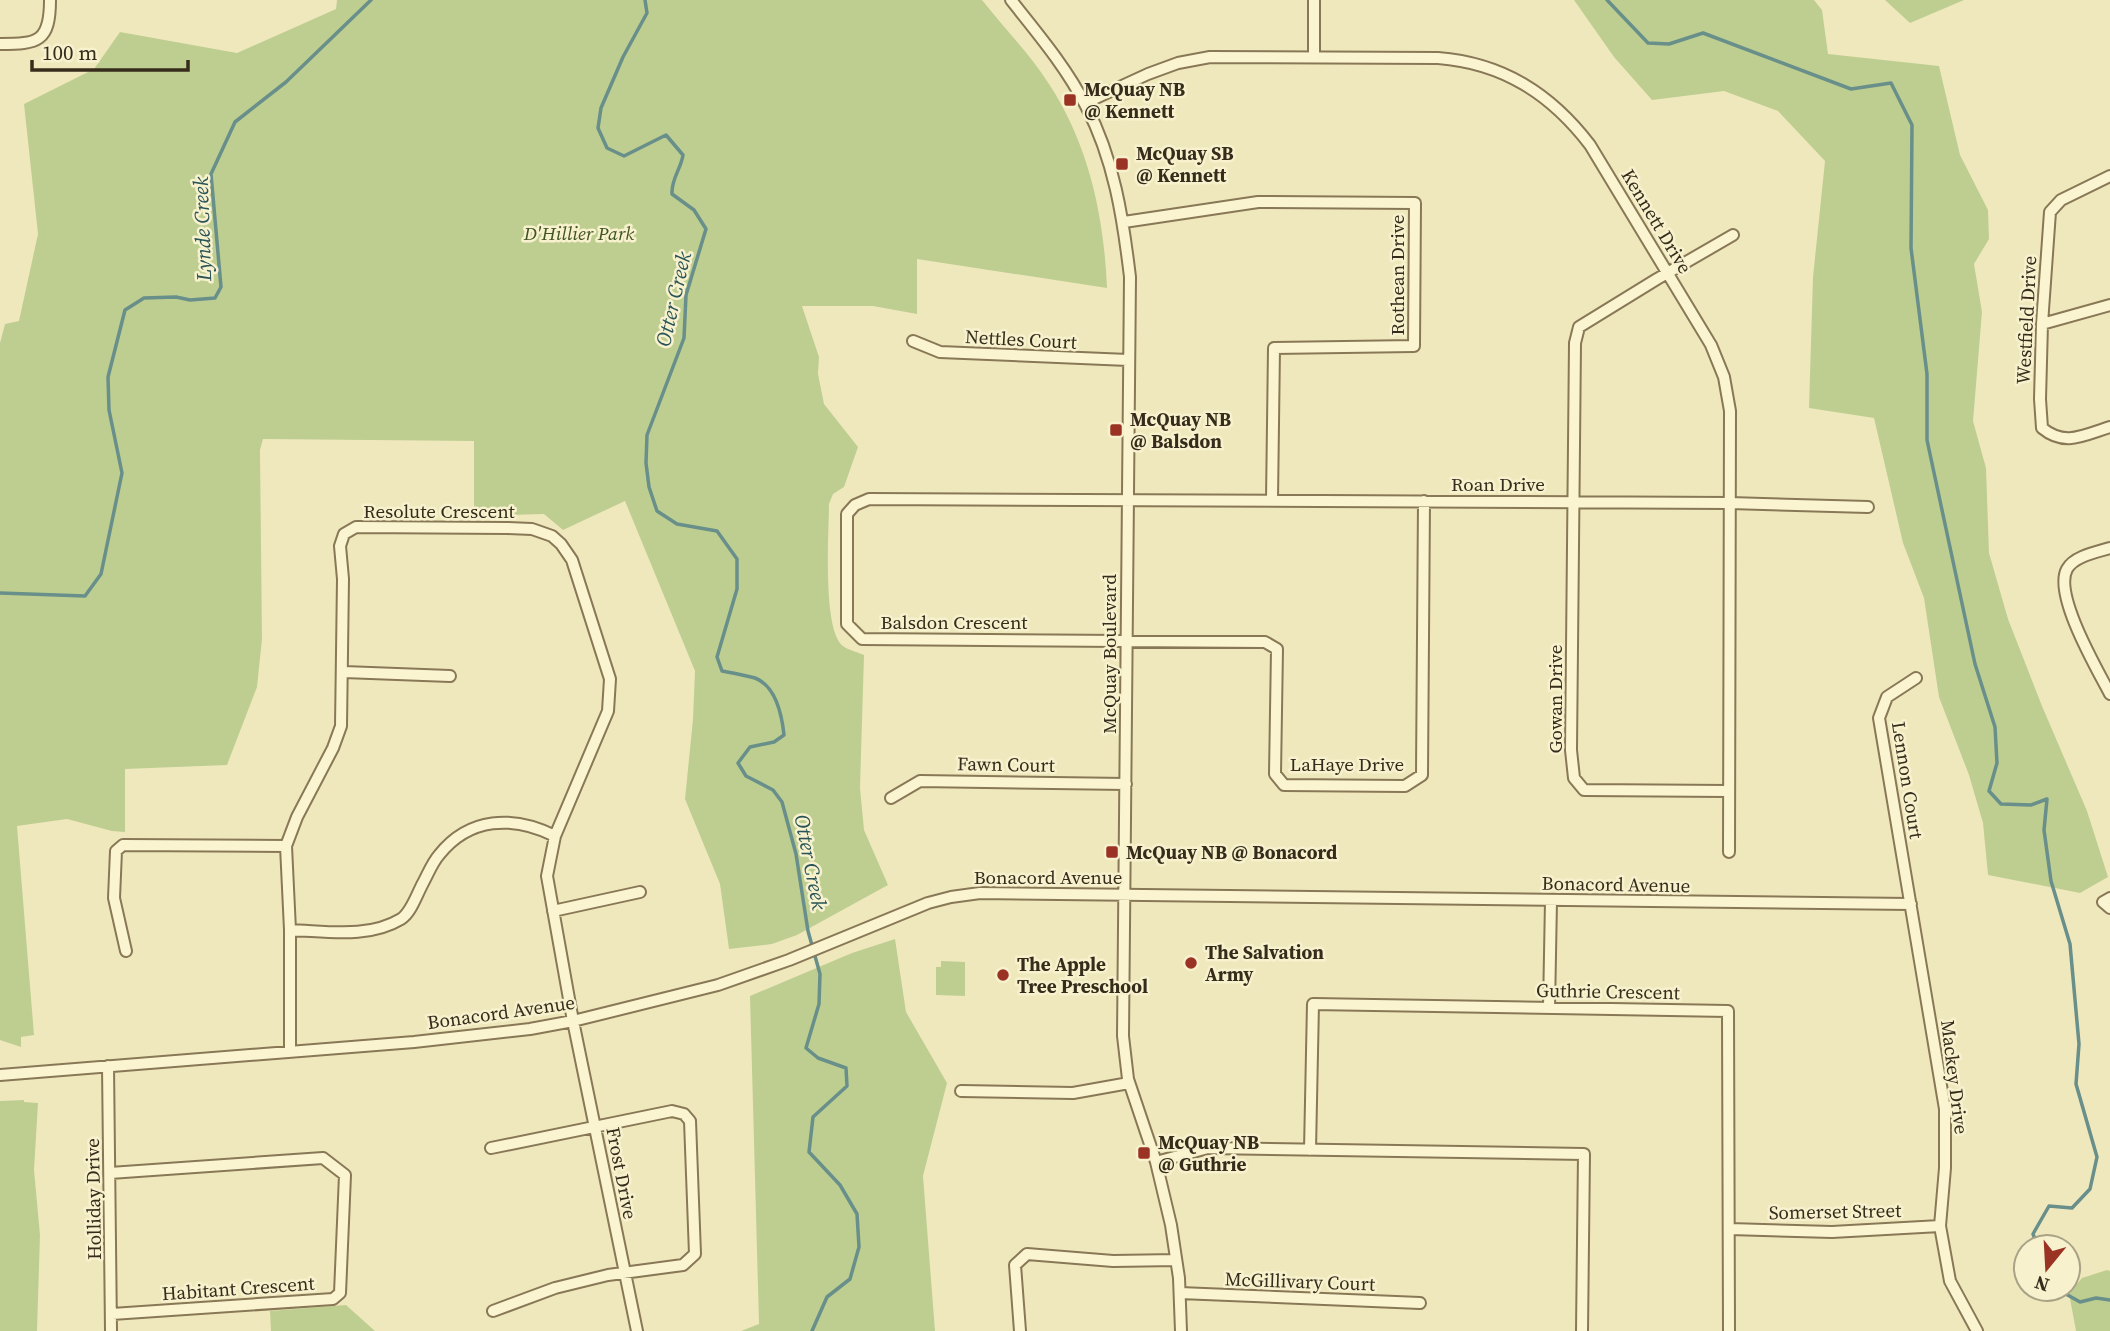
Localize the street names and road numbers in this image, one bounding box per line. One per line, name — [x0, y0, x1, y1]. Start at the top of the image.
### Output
street label: Kennett Drive — [1616, 164, 1698, 278]
street label: Rothean Drive — [1384, 215, 1410, 335]
street label: Westfield Drive — [2010, 255, 2042, 385]
street label: Nettles Court — [964, 323, 1078, 355]
street label: Roan Drive — [1451, 471, 1545, 497]
street label: Resolute Crescent — [363, 498, 516, 524]
street label: McQuay Boulevard — [1096, 574, 1122, 734]
street label: Balsdon Crescent — [880, 609, 1028, 635]
street label: Gowan Drive — [1542, 645, 1568, 753]
street label: Lennon Court — [1886, 720, 1930, 841]
street label: Fawn Court — [957, 750, 1056, 778]
street label: LaHaye Drive — [1290, 751, 1404, 777]
street label: Bonacord Avenue — [974, 864, 1122, 890]
street label: Bonacord Avenue — [1541, 870, 1691, 898]
street label: Guthrie Crescent — [1536, 977, 1681, 1005]
street label: Bonacord Avenue — [426, 989, 576, 1035]
street label: Mackey Drive — [1935, 1018, 1975, 1136]
street label: Frost Drive — [600, 1125, 644, 1221]
street label: Holliday Drive — [79, 1138, 107, 1260]
street label: Somerset Street — [1769, 1197, 1902, 1225]
street label: McGillivary Court — [1224, 1265, 1376, 1297]
street label: Habitant Crescent — [161, 1270, 316, 1306]

